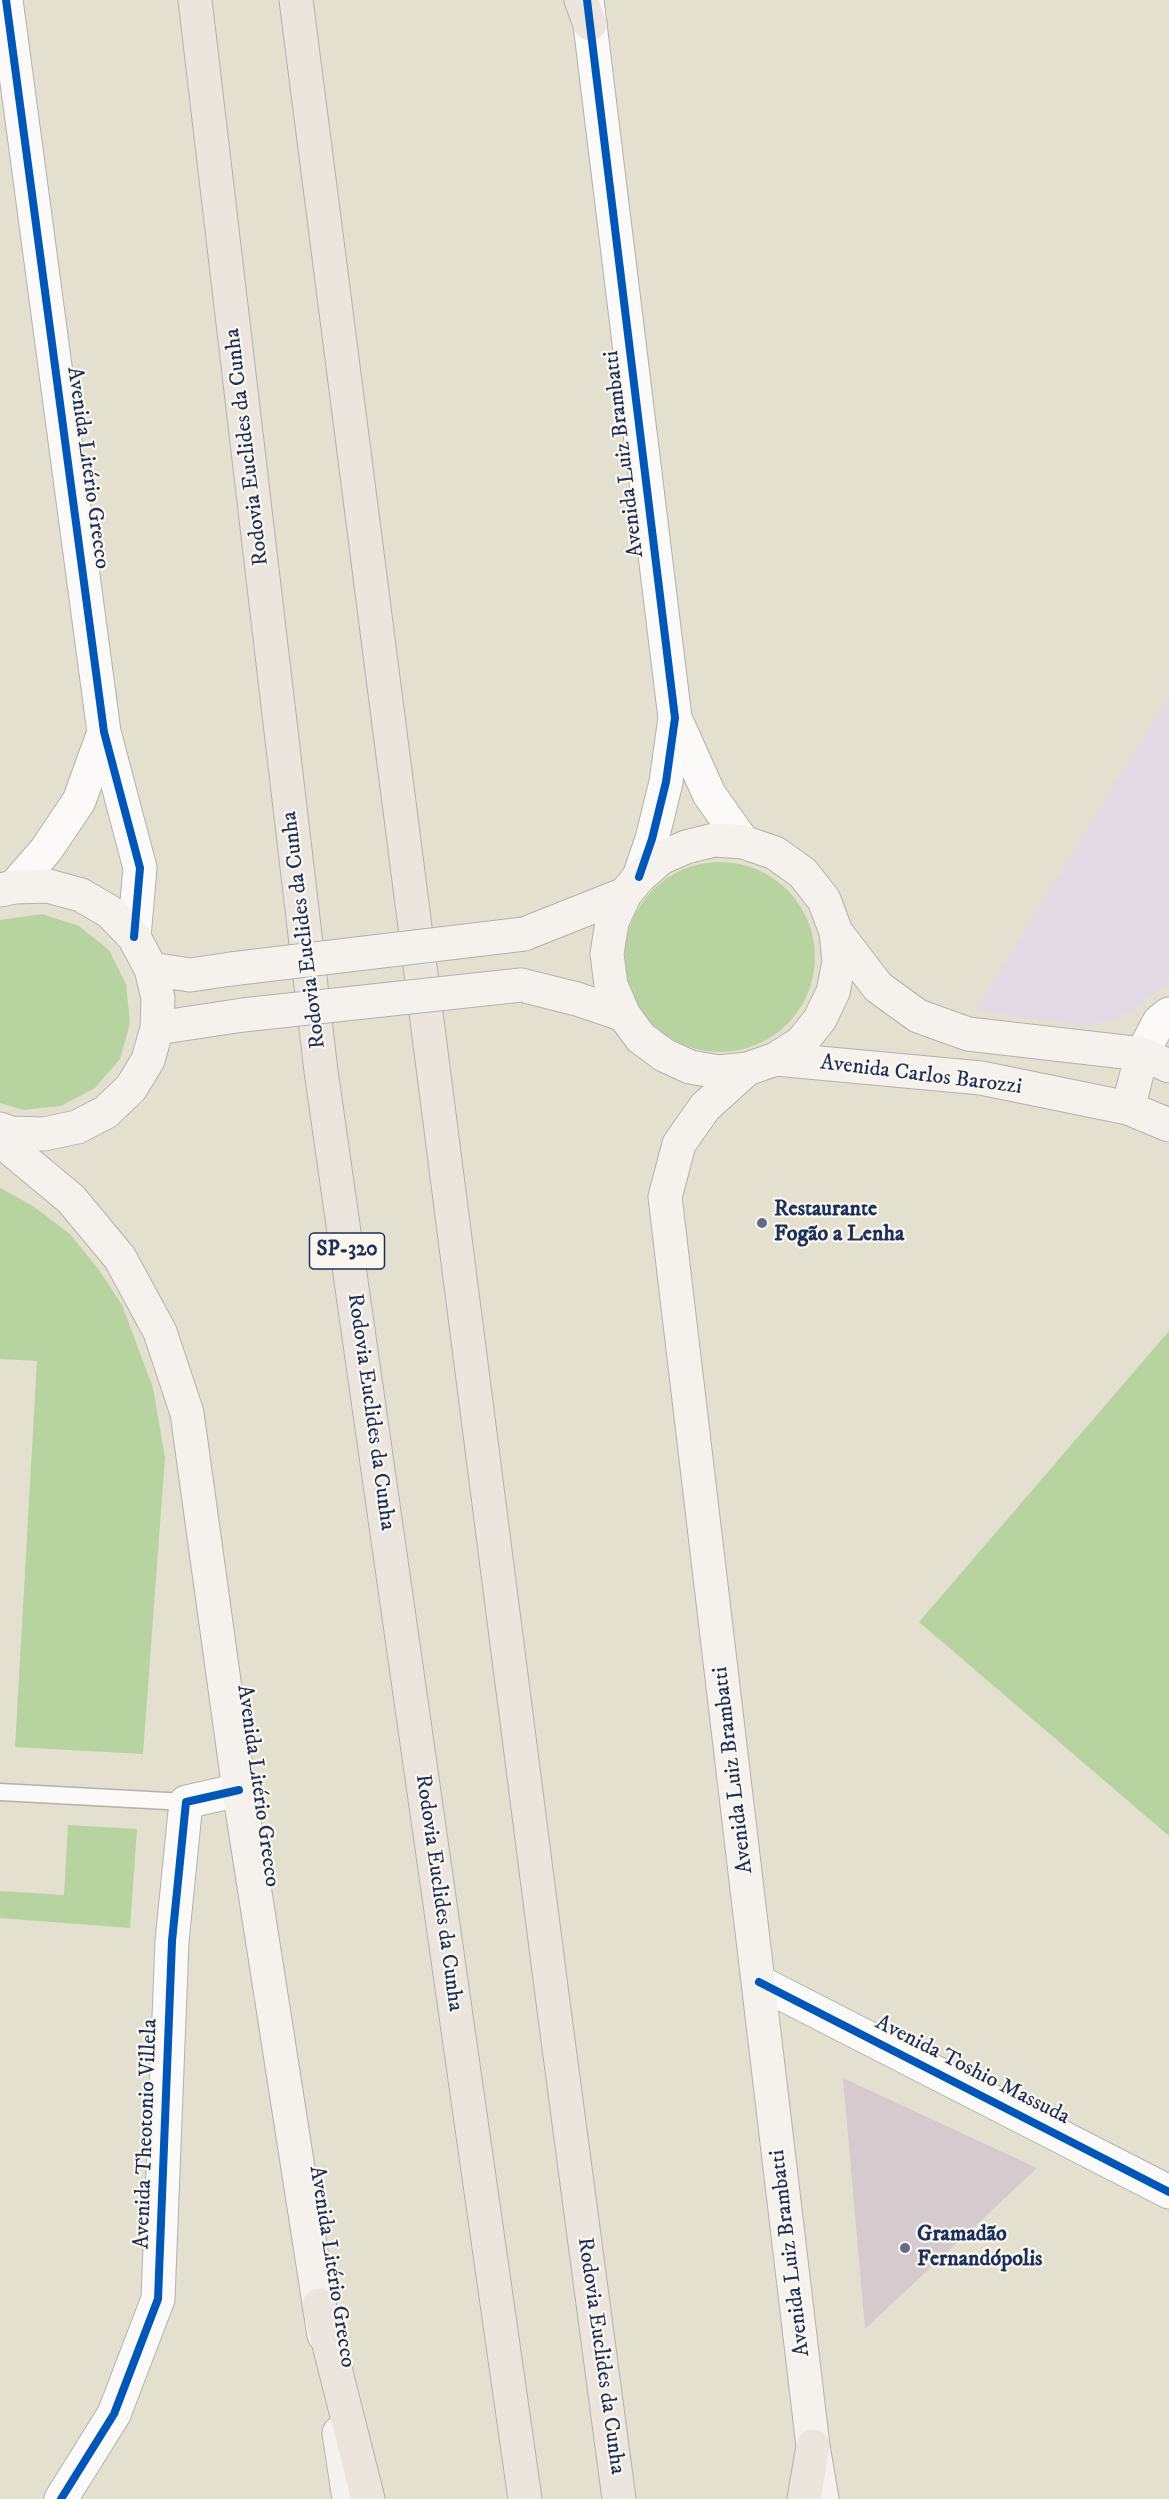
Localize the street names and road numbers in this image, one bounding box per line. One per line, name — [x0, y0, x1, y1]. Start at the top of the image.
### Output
street label: Rodovia Euclides da Cunha — [220, 327, 276, 567]
street label: Avenida Luiz Brambatti — [599, 349, 651, 559]
street label: Avenida Litério Grecco — [60, 365, 114, 571]
street label: Rodovia Euclides da Cunha — [277, 810, 333, 1050]
street label: Avenida Carlos Barozzi — [819, 1051, 1023, 1101]
road number: SP-320 — [310, 1233, 385, 1269]
street label: Rodovia Euclides da Cunha — [340, 1292, 400, 1532]
street label: Avenida Luiz Brambatti — [708, 1665, 760, 1875]
street label: Avenida Litério Grecco — [230, 1683, 284, 1889]
street label: Rodovia Euclides da Cunha — [408, 1773, 468, 2013]
street label: Avenida Toshio Massuda — [870, 2011, 1074, 2131]
street label: Avenida Theotonio Villela — [130, 2018, 164, 2250]
street label: Avenida Luiz Brambatti — [765, 2148, 817, 2358]
street label: Avenida Litério Grecco — [302, 2164, 360, 2370]
street label: Rodovia Euclides da Cunha — [570, 2236, 630, 2476]

